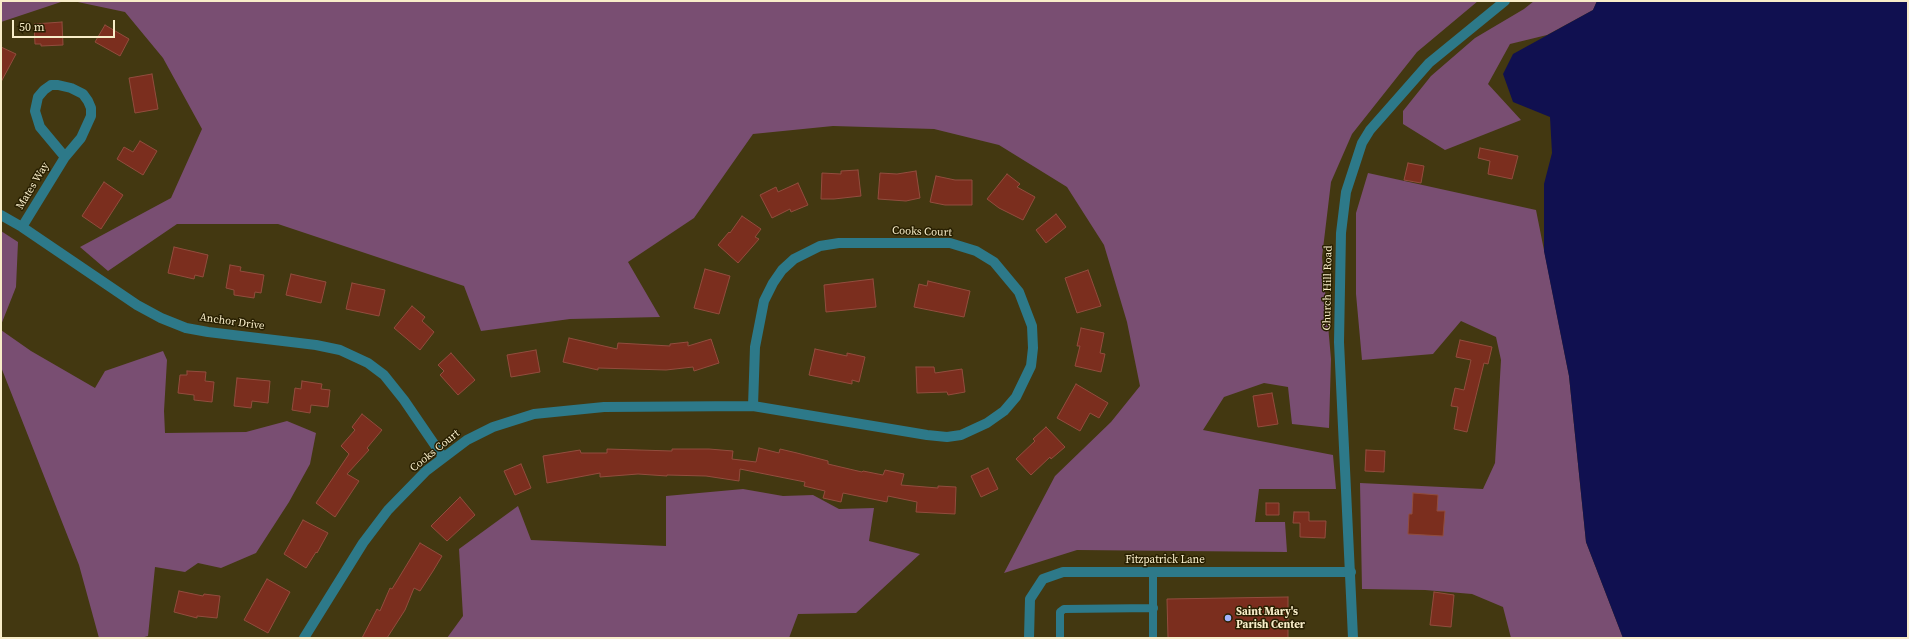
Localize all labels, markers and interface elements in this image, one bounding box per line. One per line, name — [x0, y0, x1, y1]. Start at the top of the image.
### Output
scale bar — [14, 12, 117, 38]
text: 50 m — [19, 19, 45, 35]
street label: Mates Way — [14, 160, 52, 212]
street label: Cooks Court — [892, 224, 952, 240]
street label: Church Hill Road — [1321, 245, 1335, 331]
street label: Anchor Drive — [199, 311, 265, 333]
street label: Cooks Court — [408, 427, 462, 475]
street label: Fitzpatrick Lane — [1125, 553, 1205, 567]
place label: Saint Mary's Parish Center — [1236, 605, 1305, 631]
marker: Saint Mary's Parish Center — [1223, 613, 1233, 623]

